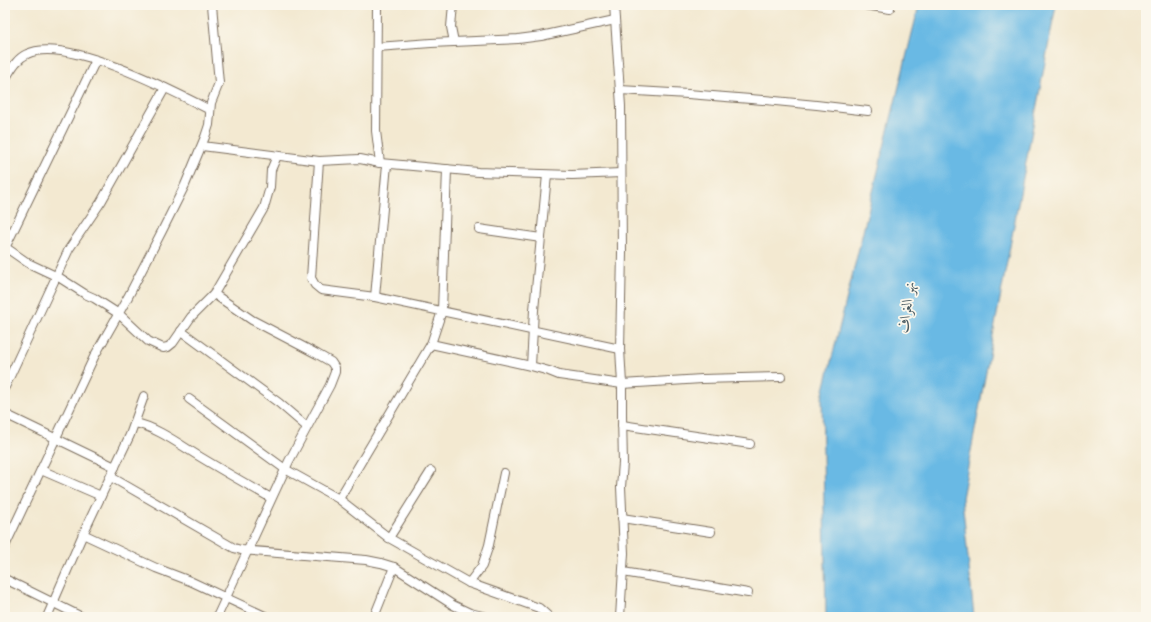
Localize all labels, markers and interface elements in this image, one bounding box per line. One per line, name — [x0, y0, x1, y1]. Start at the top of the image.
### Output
water label: نهر الغراف — [893, 280, 920, 334]

